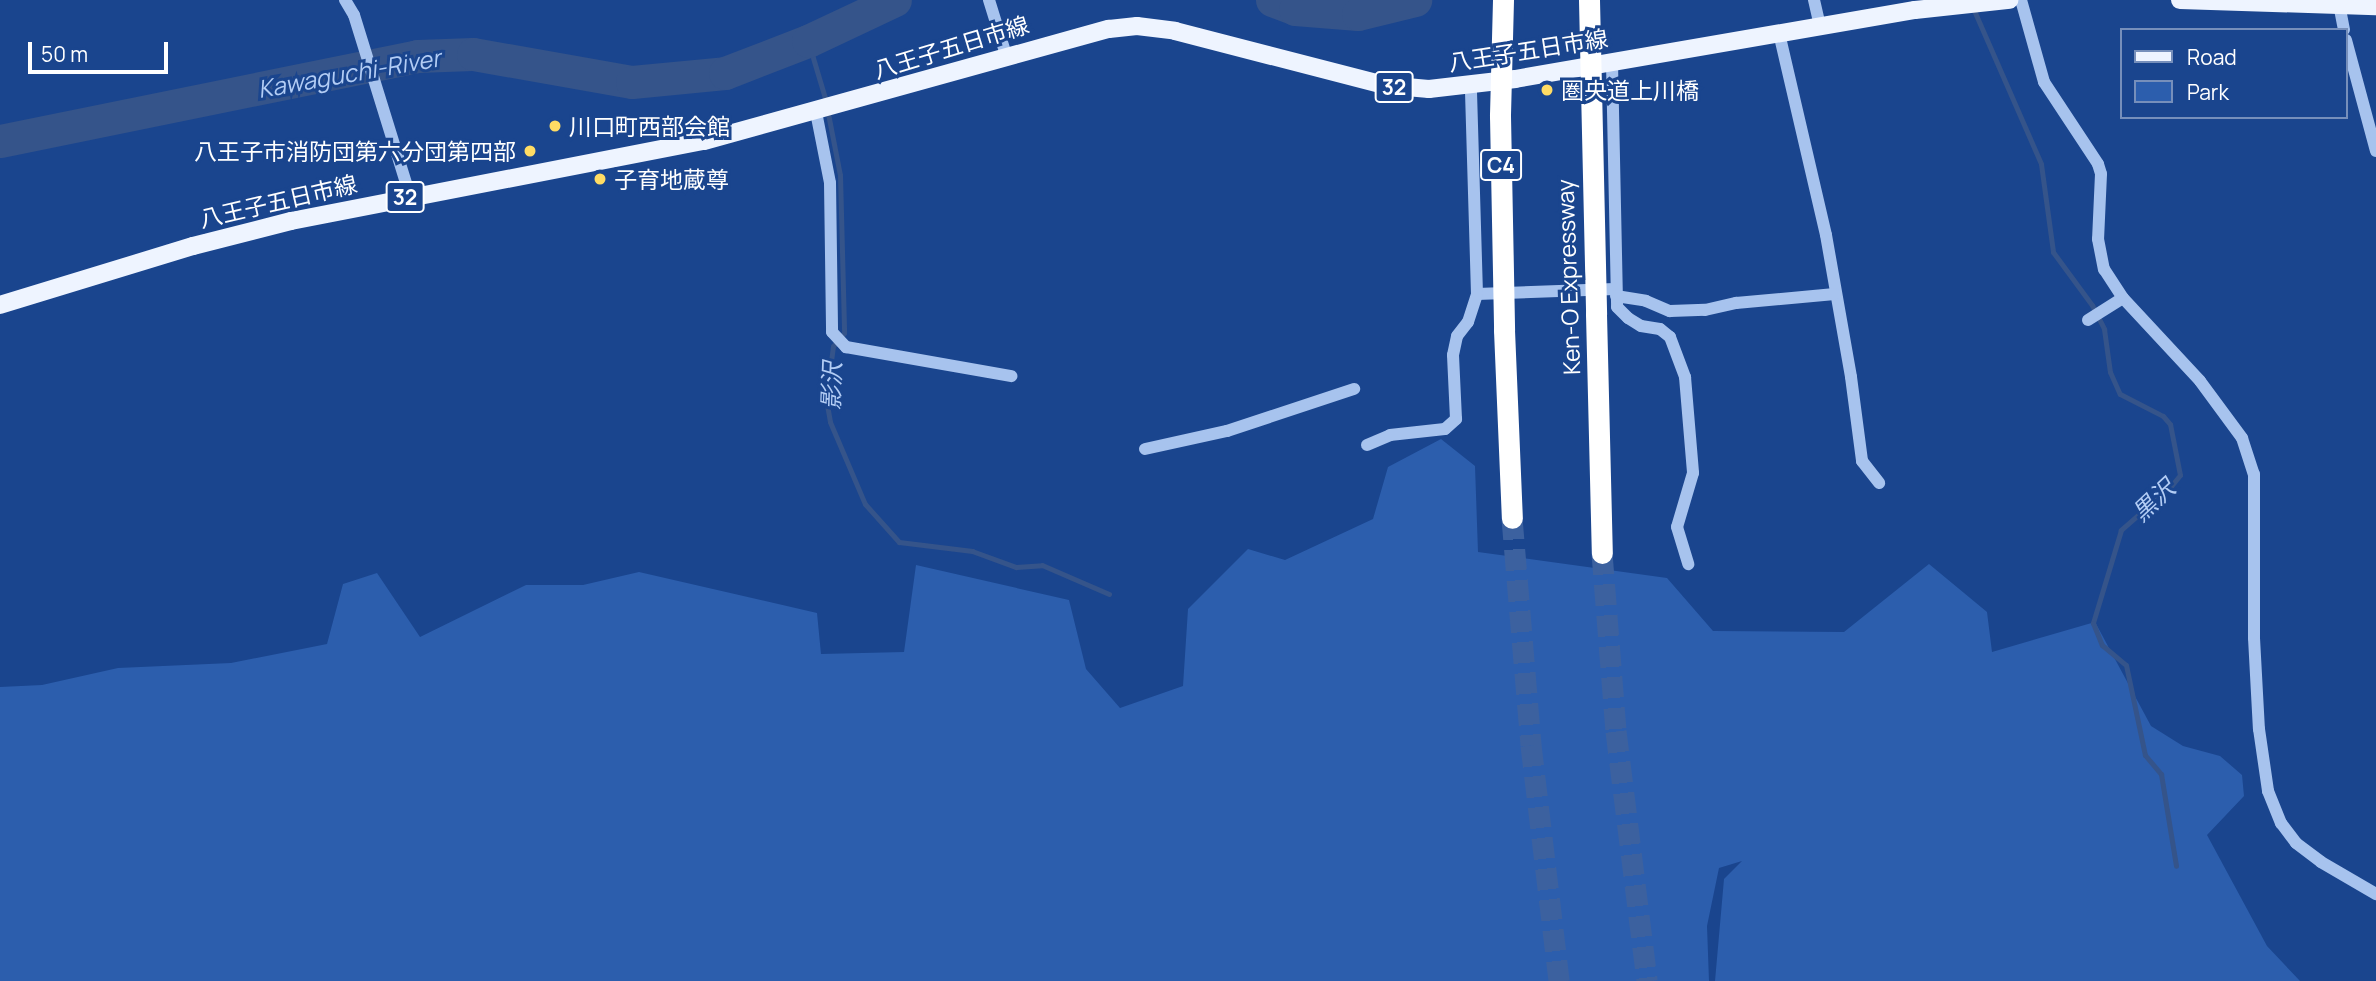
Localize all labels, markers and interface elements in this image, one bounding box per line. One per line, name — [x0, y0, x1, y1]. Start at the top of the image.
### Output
street label: 八王子五日市線 — [870, 10, 1032, 84]
street label: 八王子五日市線 — [1446, 24, 1610, 76]
scale bar — [32, 28, 172, 72]
legend — [2120, 28, 2348, 119]
text: 50 m — [41, 40, 88, 68]
water label: Kawaguchi-River — [255, 43, 443, 103]
text: Road — [2187, 43, 2237, 71]
road number: 32 — [1373, 70, 1415, 104]
place label: 圏央道上川橋 — [1561, 76, 1699, 104]
text: Park — [2187, 78, 2229, 106]
marker: 圏央道上川橋 — [1539, 82, 1555, 98]
place label: 川口町西部会館 — [569, 112, 730, 140]
marker: 川口町西部会館 — [547, 118, 563, 134]
place label: 八王子市消防団第六分団第四部 — [194, 137, 516, 165]
marker: 八王子市消防団第六分団第四部 — [522, 143, 538, 159]
road number: C4 — [1480, 148, 1522, 182]
place label: 子育地蔵尊 — [614, 165, 729, 193]
street label: 八王子五日市線 — [196, 169, 360, 233]
marker: 子育地蔵尊 — [592, 171, 608, 187]
street label: Ken-O Expressway — [1551, 179, 1585, 375]
road number: 32 — [384, 180, 426, 214]
water label: 影沢 — [816, 362, 846, 410]
water label: 黒沢 — [2126, 473, 2180, 527]

